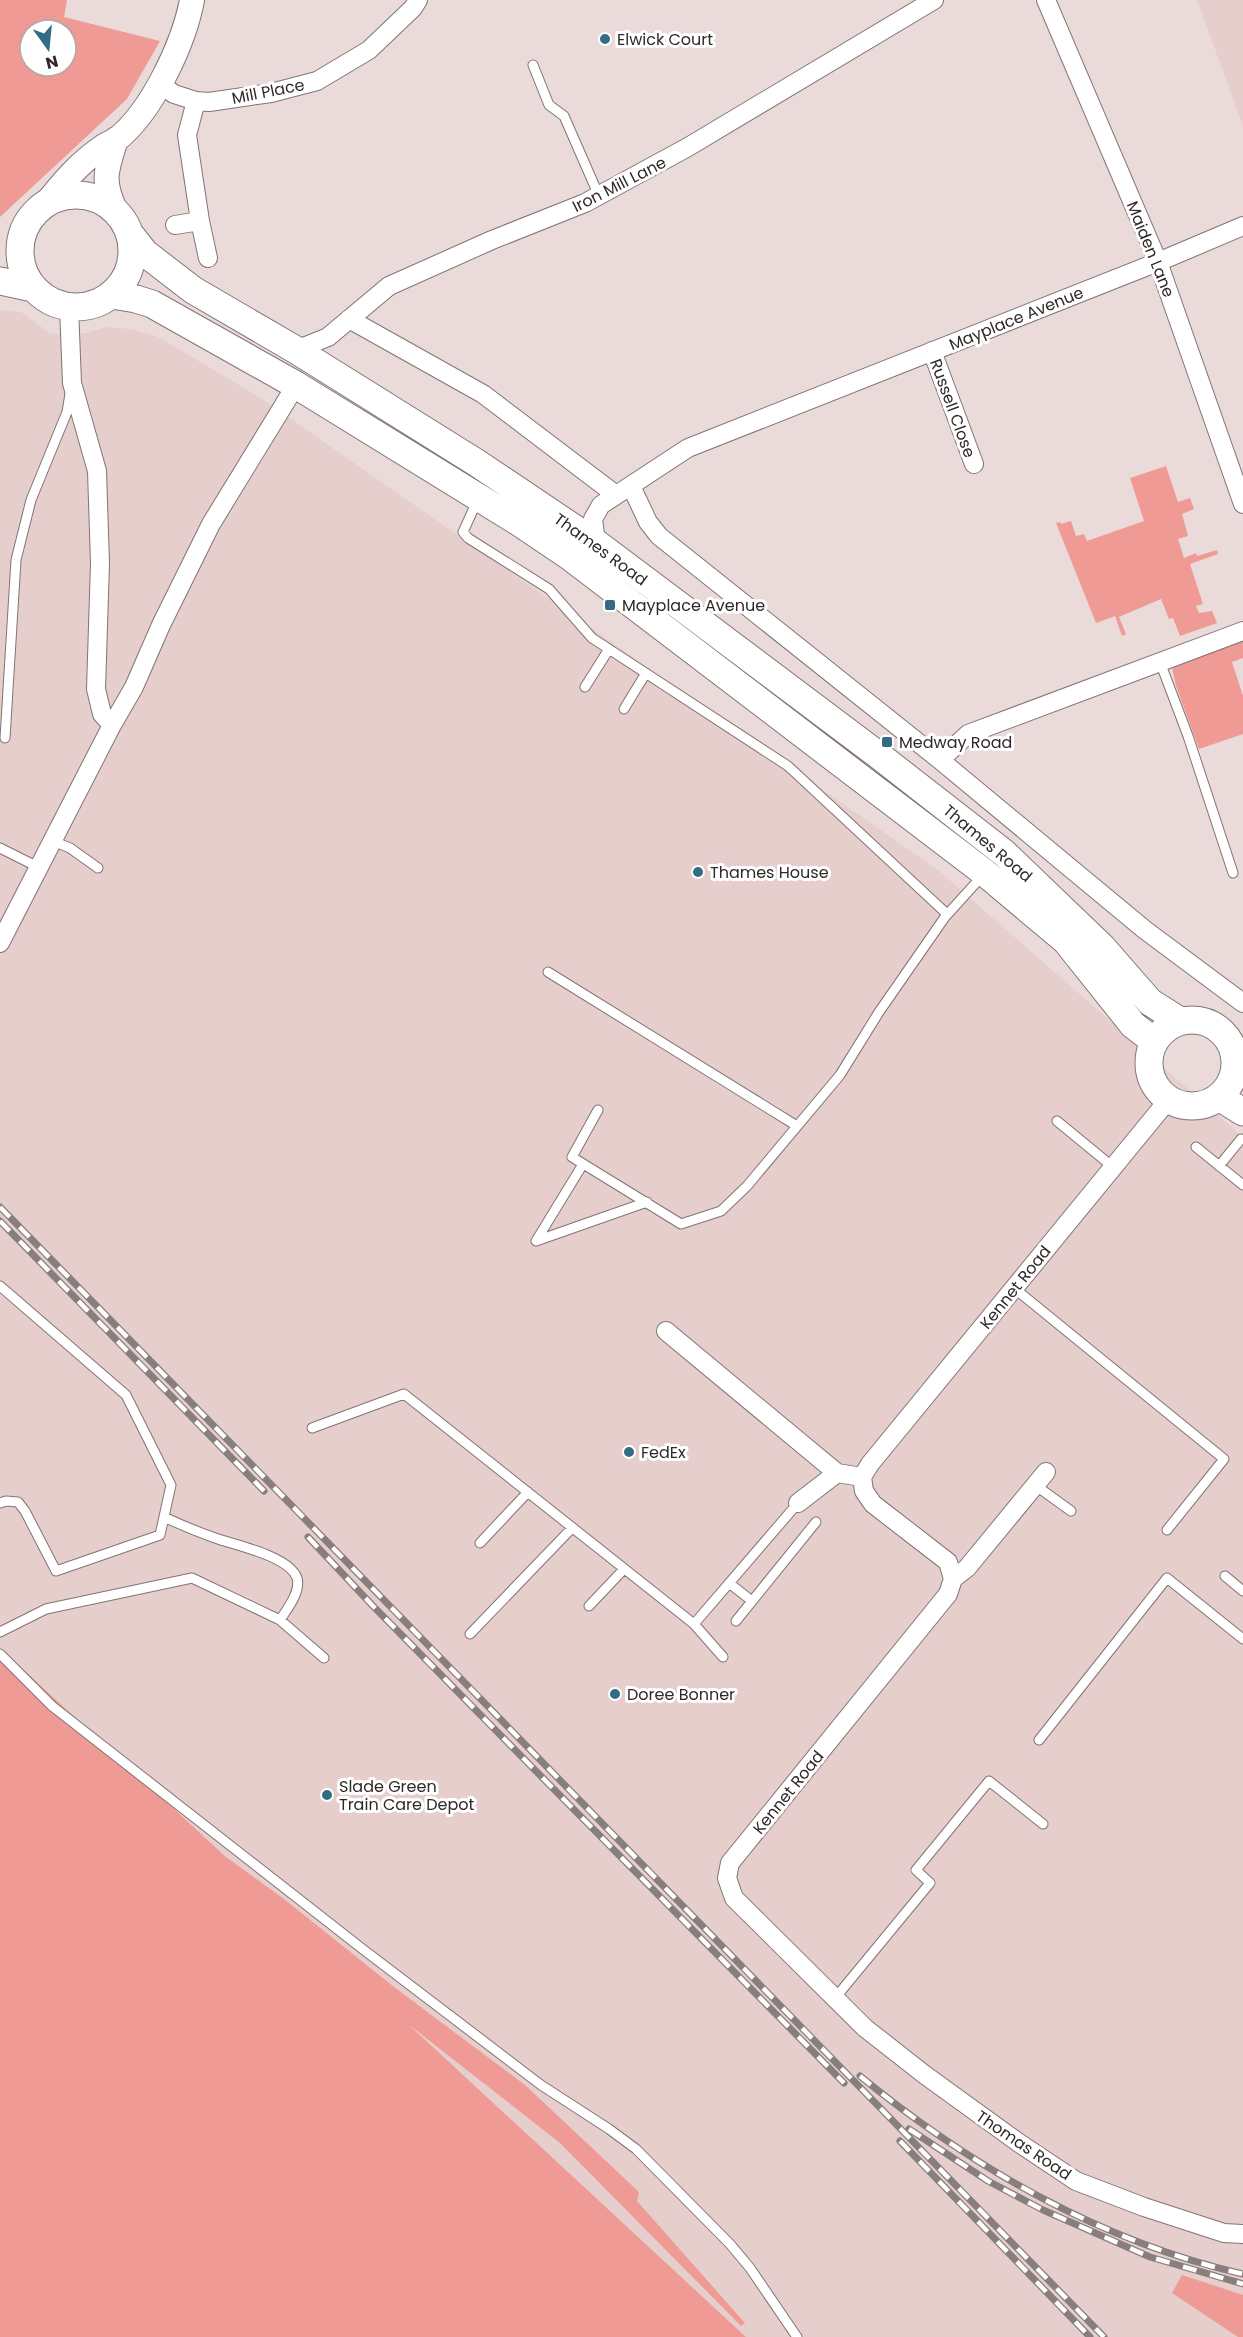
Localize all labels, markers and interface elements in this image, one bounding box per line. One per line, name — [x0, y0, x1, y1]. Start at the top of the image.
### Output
north arrow — [18, 18, 78, 78]
place label: Elwick Court — [617, 28, 713, 51]
marker: Elwick Court — [598, 32, 612, 46]
text: N — [43, 49, 61, 75]
street label: Mill Place — [230, 73, 306, 110]
street label: Iron Mill Lane — [568, 151, 670, 218]
street label: Maiden Lane — [1121, 198, 1180, 301]
street label: Mayplace Avenue — [946, 281, 1087, 356]
street label: Russell Close — [924, 356, 981, 461]
street label: Thames Road — [549, 508, 652, 591]
place label: Mayplace Avenue — [622, 594, 765, 617]
marker: Mayplace Avenue — [603, 598, 617, 612]
place label: Medway Road — [899, 731, 1012, 754]
marker: Medway Road — [880, 735, 894, 749]
street label: Thames Road — [938, 799, 1037, 888]
place label: Thames House — [710, 861, 829, 884]
marker: Thames House — [691, 865, 705, 879]
street label: Kennet Road — [974, 1241, 1056, 1334]
place label: FedEx — [641, 1441, 686, 1464]
marker: FedEx — [622, 1445, 636, 1459]
place label: Doree Bonner — [627, 1683, 735, 1706]
marker: Doree Bonner — [608, 1687, 622, 1701]
street label: Kennet Road — [747, 1746, 829, 1839]
place label: Slade Green Train Care Depot — [339, 1775, 475, 1816]
marker: Slade Green Train Care Depot — [320, 1788, 334, 1802]
street label: Thomas Road — [971, 2105, 1076, 2186]

